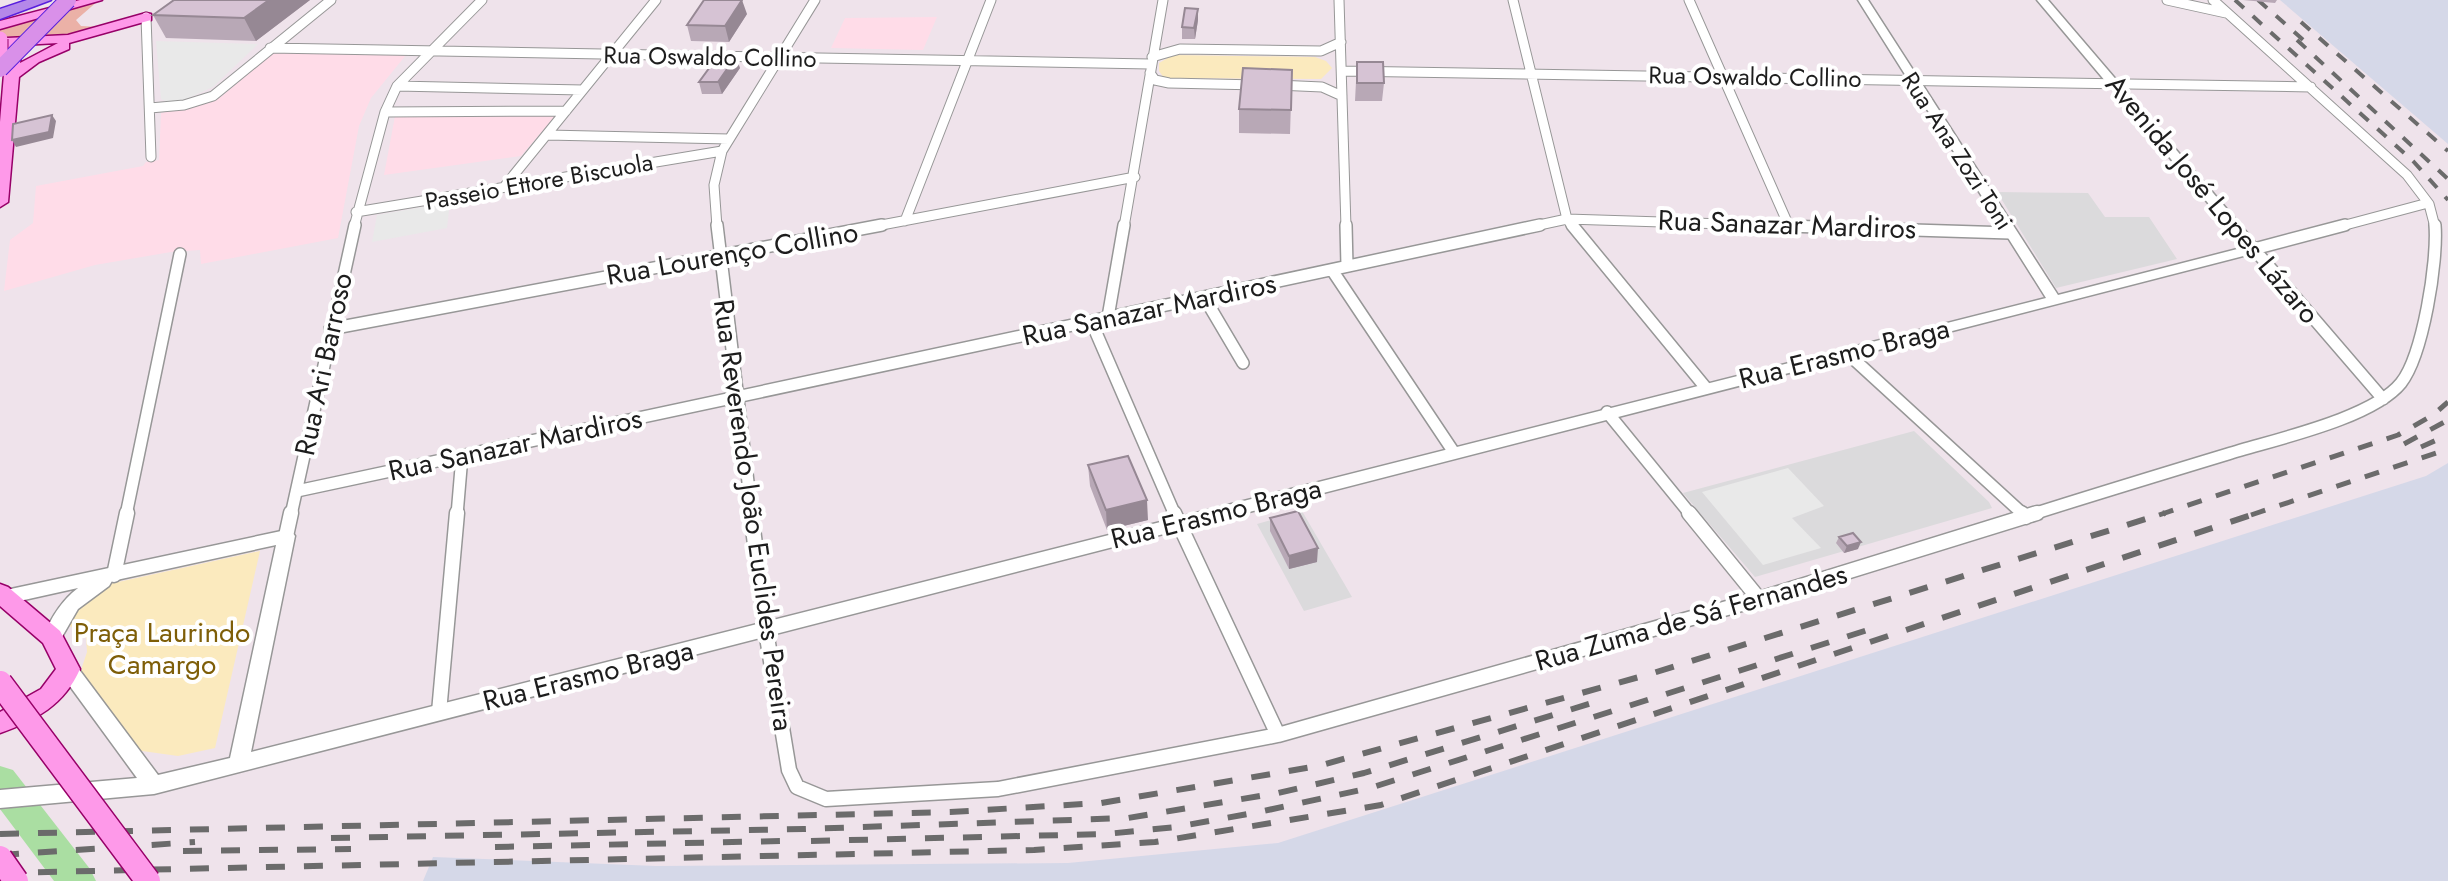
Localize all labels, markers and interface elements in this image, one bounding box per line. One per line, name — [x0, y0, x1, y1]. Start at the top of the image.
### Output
street label: Rua Oswaldo Collino — [603, 37, 817, 76]
street label: Rua Oswaldo Collino — [1648, 57, 1862, 96]
street label: Rua Ana Zozi Toni — [1893, 65, 2022, 237]
street label: Avenida José Lopes Lázaro — [2096, 66, 2329, 333]
street label: Passeio Ettore Biscuola — [422, 144, 656, 219]
street label: Rua Sanazar Mardiros — [1657, 200, 1917, 249]
street label: Rua Lourenço Collino — [603, 211, 861, 296]
street label: Rua Sanazar Mardiros — [1018, 263, 1280, 356]
street label: Rua Ari Barroso — [284, 269, 363, 459]
street label: Rua Reverendo João Euclides Pereira — [703, 297, 804, 734]
street label: Rua Erasmo Braga — [1735, 308, 1954, 399]
street label: Rua Sanazar Mardiros — [384, 398, 646, 491]
street label: Rua Erasmo Braga — [1107, 468, 1326, 559]
street label: Rua Zuma de Sá Fernandes — [1530, 553, 1852, 682]
park label: Praça Laurindo Camargo — [74, 612, 250, 685]
street label: Rua Erasmo Braga — [479, 630, 698, 721]

